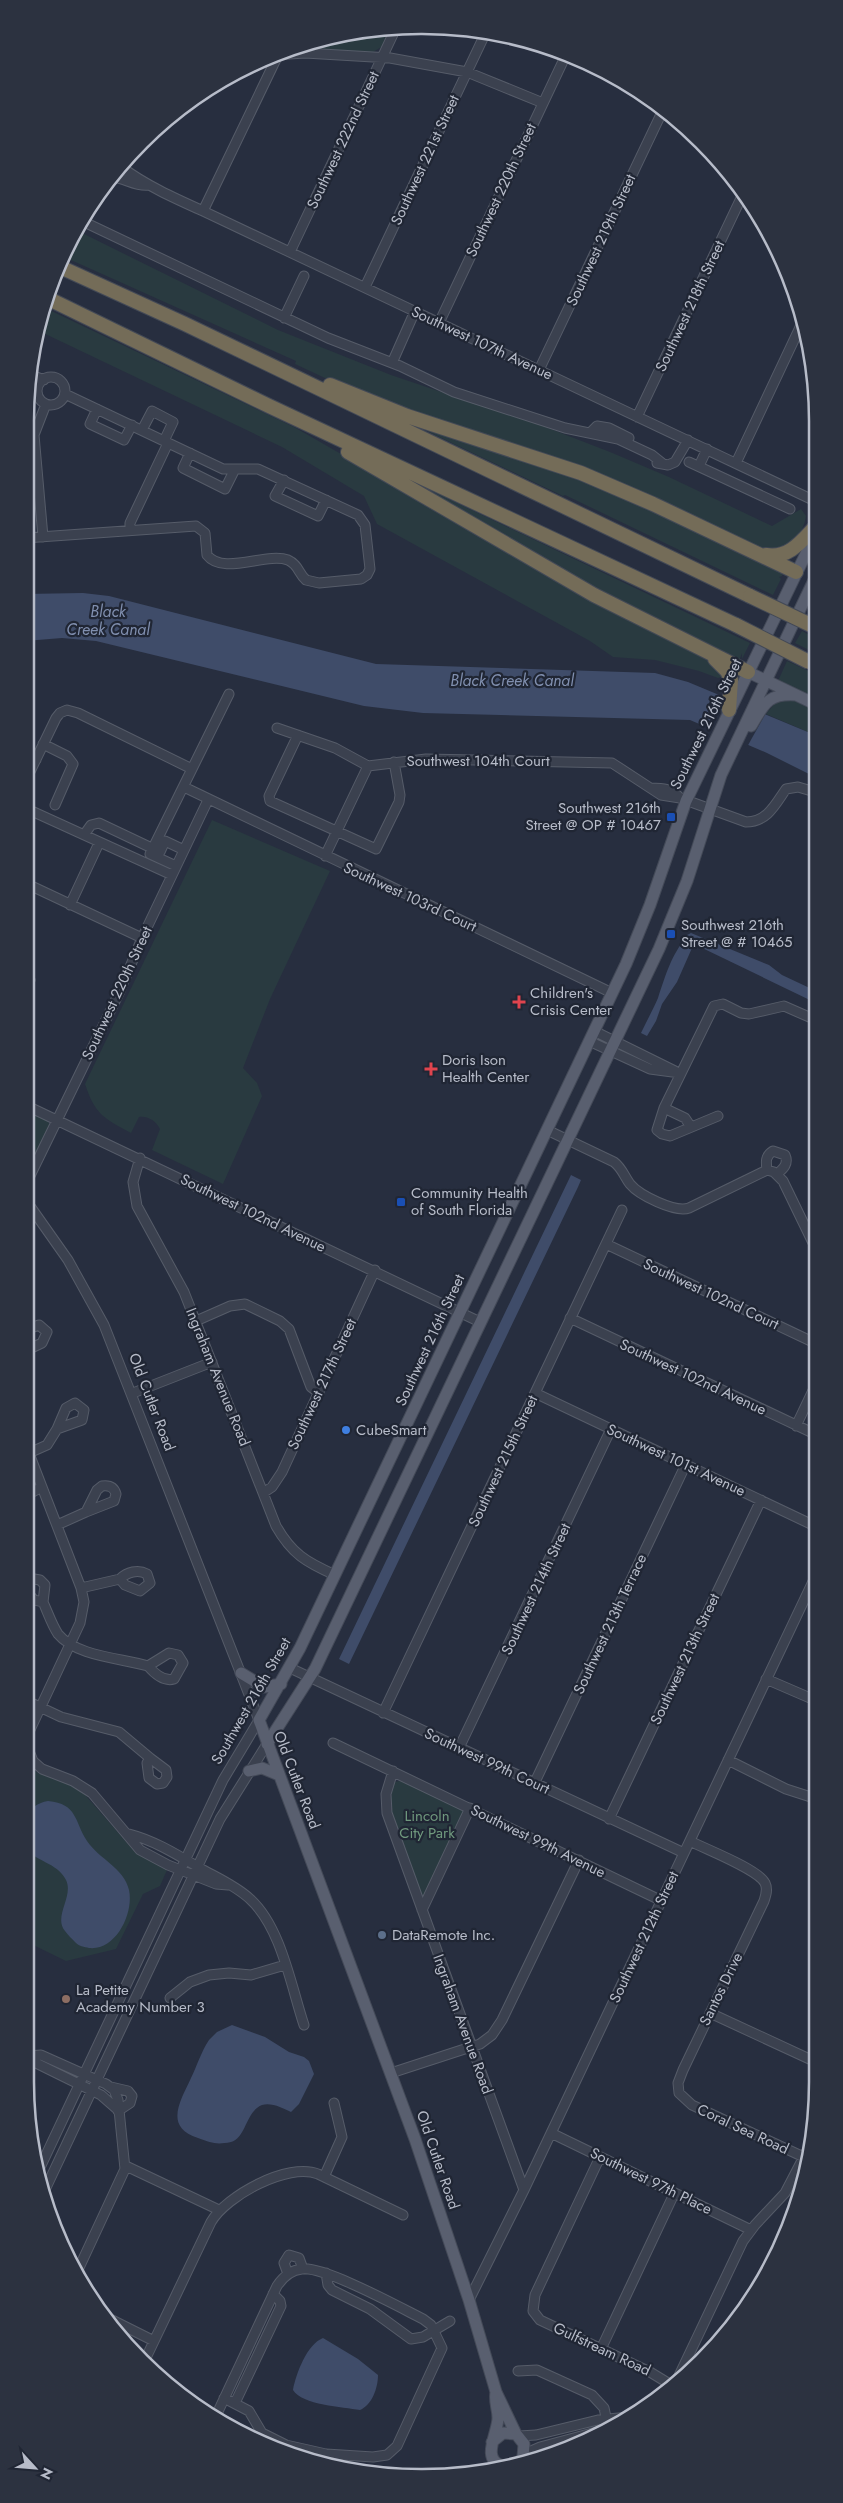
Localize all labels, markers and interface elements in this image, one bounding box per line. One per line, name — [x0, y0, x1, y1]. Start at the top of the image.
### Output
street label: Southwest 222nd Street — [301, 67, 385, 213]
street label: Southwest 221st Street — [385, 91, 465, 229]
street label: Southwest 220th Street — [460, 119, 542, 261]
street label: Southwest 219th Street — [561, 170, 641, 310]
street label: Southwest 218th Street — [650, 236, 730, 375]
street label: Southwest 107th Avenue — [408, 301, 557, 386]
water label: Black Creek Canal — [66, 600, 151, 641]
street label: Southwest 216th Street — [665, 654, 747, 793]
water label: Black Creek Canal — [450, 669, 575, 692]
street label: Southwest 104th Court — [406, 750, 550, 772]
place label: Southwest 216th Street @ OP # 10467 — [526, 797, 661, 836]
marker: Southwest 216th Street @ OP # 10467 — [665, 811, 677, 823]
street label: Southwest 103rd Court — [340, 856, 481, 938]
place label: Southwest 216th Street @ # 10465 — [681, 914, 793, 953]
street label: Southwest 220th Street — [76, 922, 158, 1064]
marker: Southwest 216th Street @ # 10465 — [665, 928, 677, 940]
place label: Children's Crisis Center — [530, 982, 613, 1021]
marker: Children's Crisis Center — [512, 995, 526, 1009]
place label: Doris Ison Health Center — [442, 1049, 530, 1088]
marker: Doris Ison Health Center — [424, 1062, 438, 1076]
street label: Southwest 102nd Avenue — [177, 1168, 330, 1258]
place label: Community Health of South Florida — [411, 1182, 528, 1221]
marker: Community Health of South Florida — [395, 1196, 407, 1208]
street label: Southwest 102nd Court — [639, 1253, 783, 1335]
street label: Southwest 216th Street — [390, 1270, 470, 1410]
street label: Ingraham Avenue Road — [180, 1305, 256, 1449]
street label: Southwest 217th Street — [282, 1314, 362, 1453]
street label: Southwest 102nd Avenue — [616, 1333, 770, 1421]
street label: Old Cutler Road — [123, 1350, 181, 1454]
street label: Southwest 215th Street — [463, 1391, 543, 1530]
street label: Southwest 101st Avenue — [603, 1418, 749, 1502]
place label: CubeSmart — [356, 1419, 427, 1441]
marker: CubeSmart — [340, 1424, 352, 1436]
street label: Southwest 214th Street — [496, 1519, 576, 1659]
street label: Southwest 213th Terrace — [568, 1550, 652, 1698]
street label: Southwest 213th Street — [645, 1589, 725, 1728]
street label: Southwest 216th Street — [206, 1633, 297, 1769]
street label: Southwest 99th Court — [421, 1722, 554, 1800]
street label: Old Cutler Road — [268, 1728, 326, 1832]
street label: Southwest 99th Avenue — [467, 1799, 609, 1883]
park label: Lincoln City Park — [399, 1805, 455, 1844]
street label: Southwest 212th Street — [604, 1867, 684, 2007]
place label: DataRemote Inc. — [392, 1924, 495, 1946]
marker: DataRemote Inc. — [376, 1929, 388, 1941]
street label: Santos Drive — [694, 1948, 748, 2029]
street label: Ingraham Avenue Road — [427, 1951, 499, 2097]
place label: La Petite Academy Number 3 — [76, 1979, 205, 2018]
marker: La Petite Academy Number 3 — [60, 1993, 72, 2005]
street label: Coral Sea Road — [694, 2098, 792, 2160]
street label: Old Cutler Road — [411, 2108, 465, 2212]
street label: Southwest 97th Place — [586, 2142, 716, 2220]
street label: Gulfstream Road — [550, 2317, 654, 2381]
north arrow — [10, 2443, 60, 2493]
text: N — [35, 2464, 58, 2483]

